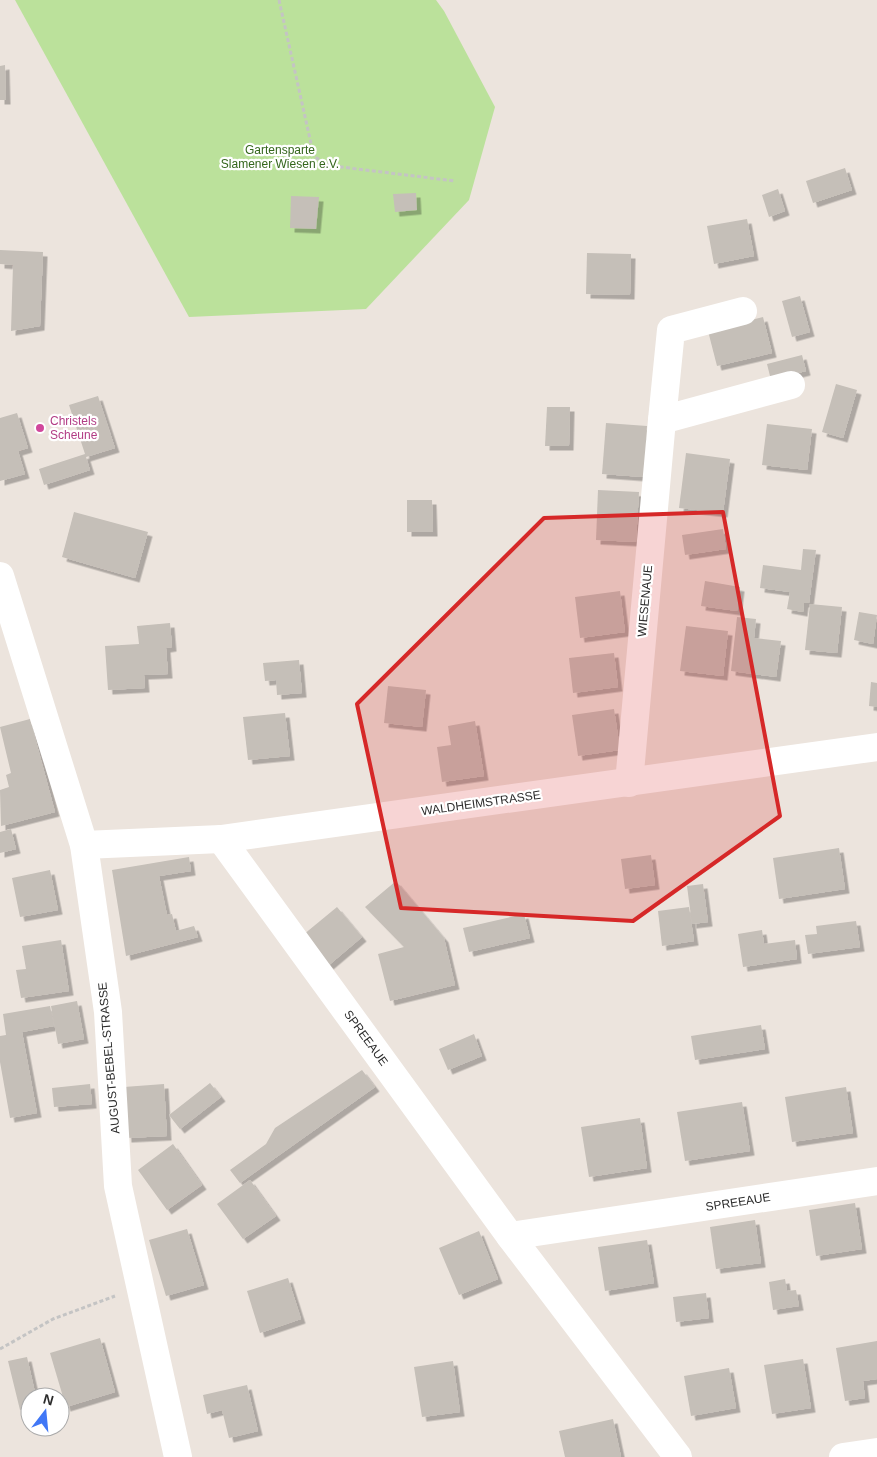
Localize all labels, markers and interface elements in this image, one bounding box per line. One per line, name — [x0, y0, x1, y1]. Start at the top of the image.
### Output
park label: Gartensparte Slamener Wiesen e.V. — [221, 143, 339, 171]
place label: Christels Scheune — [50, 414, 98, 442]
marker: Christels Scheune — [34, 422, 46, 434]
street label: WIESENAUE — [635, 565, 655, 637]
street label: WALDHEIMSTRASSE — [420, 788, 542, 818]
street label: AUGUST-BEBEL-STRASSE — [95, 982, 123, 1134]
street label: SPREEAUE — [341, 1007, 391, 1069]
street label: SPREEAUE — [705, 1190, 771, 1214]
north arrow — [20, 1387, 70, 1437]
text: N — [42, 1390, 56, 1409]

